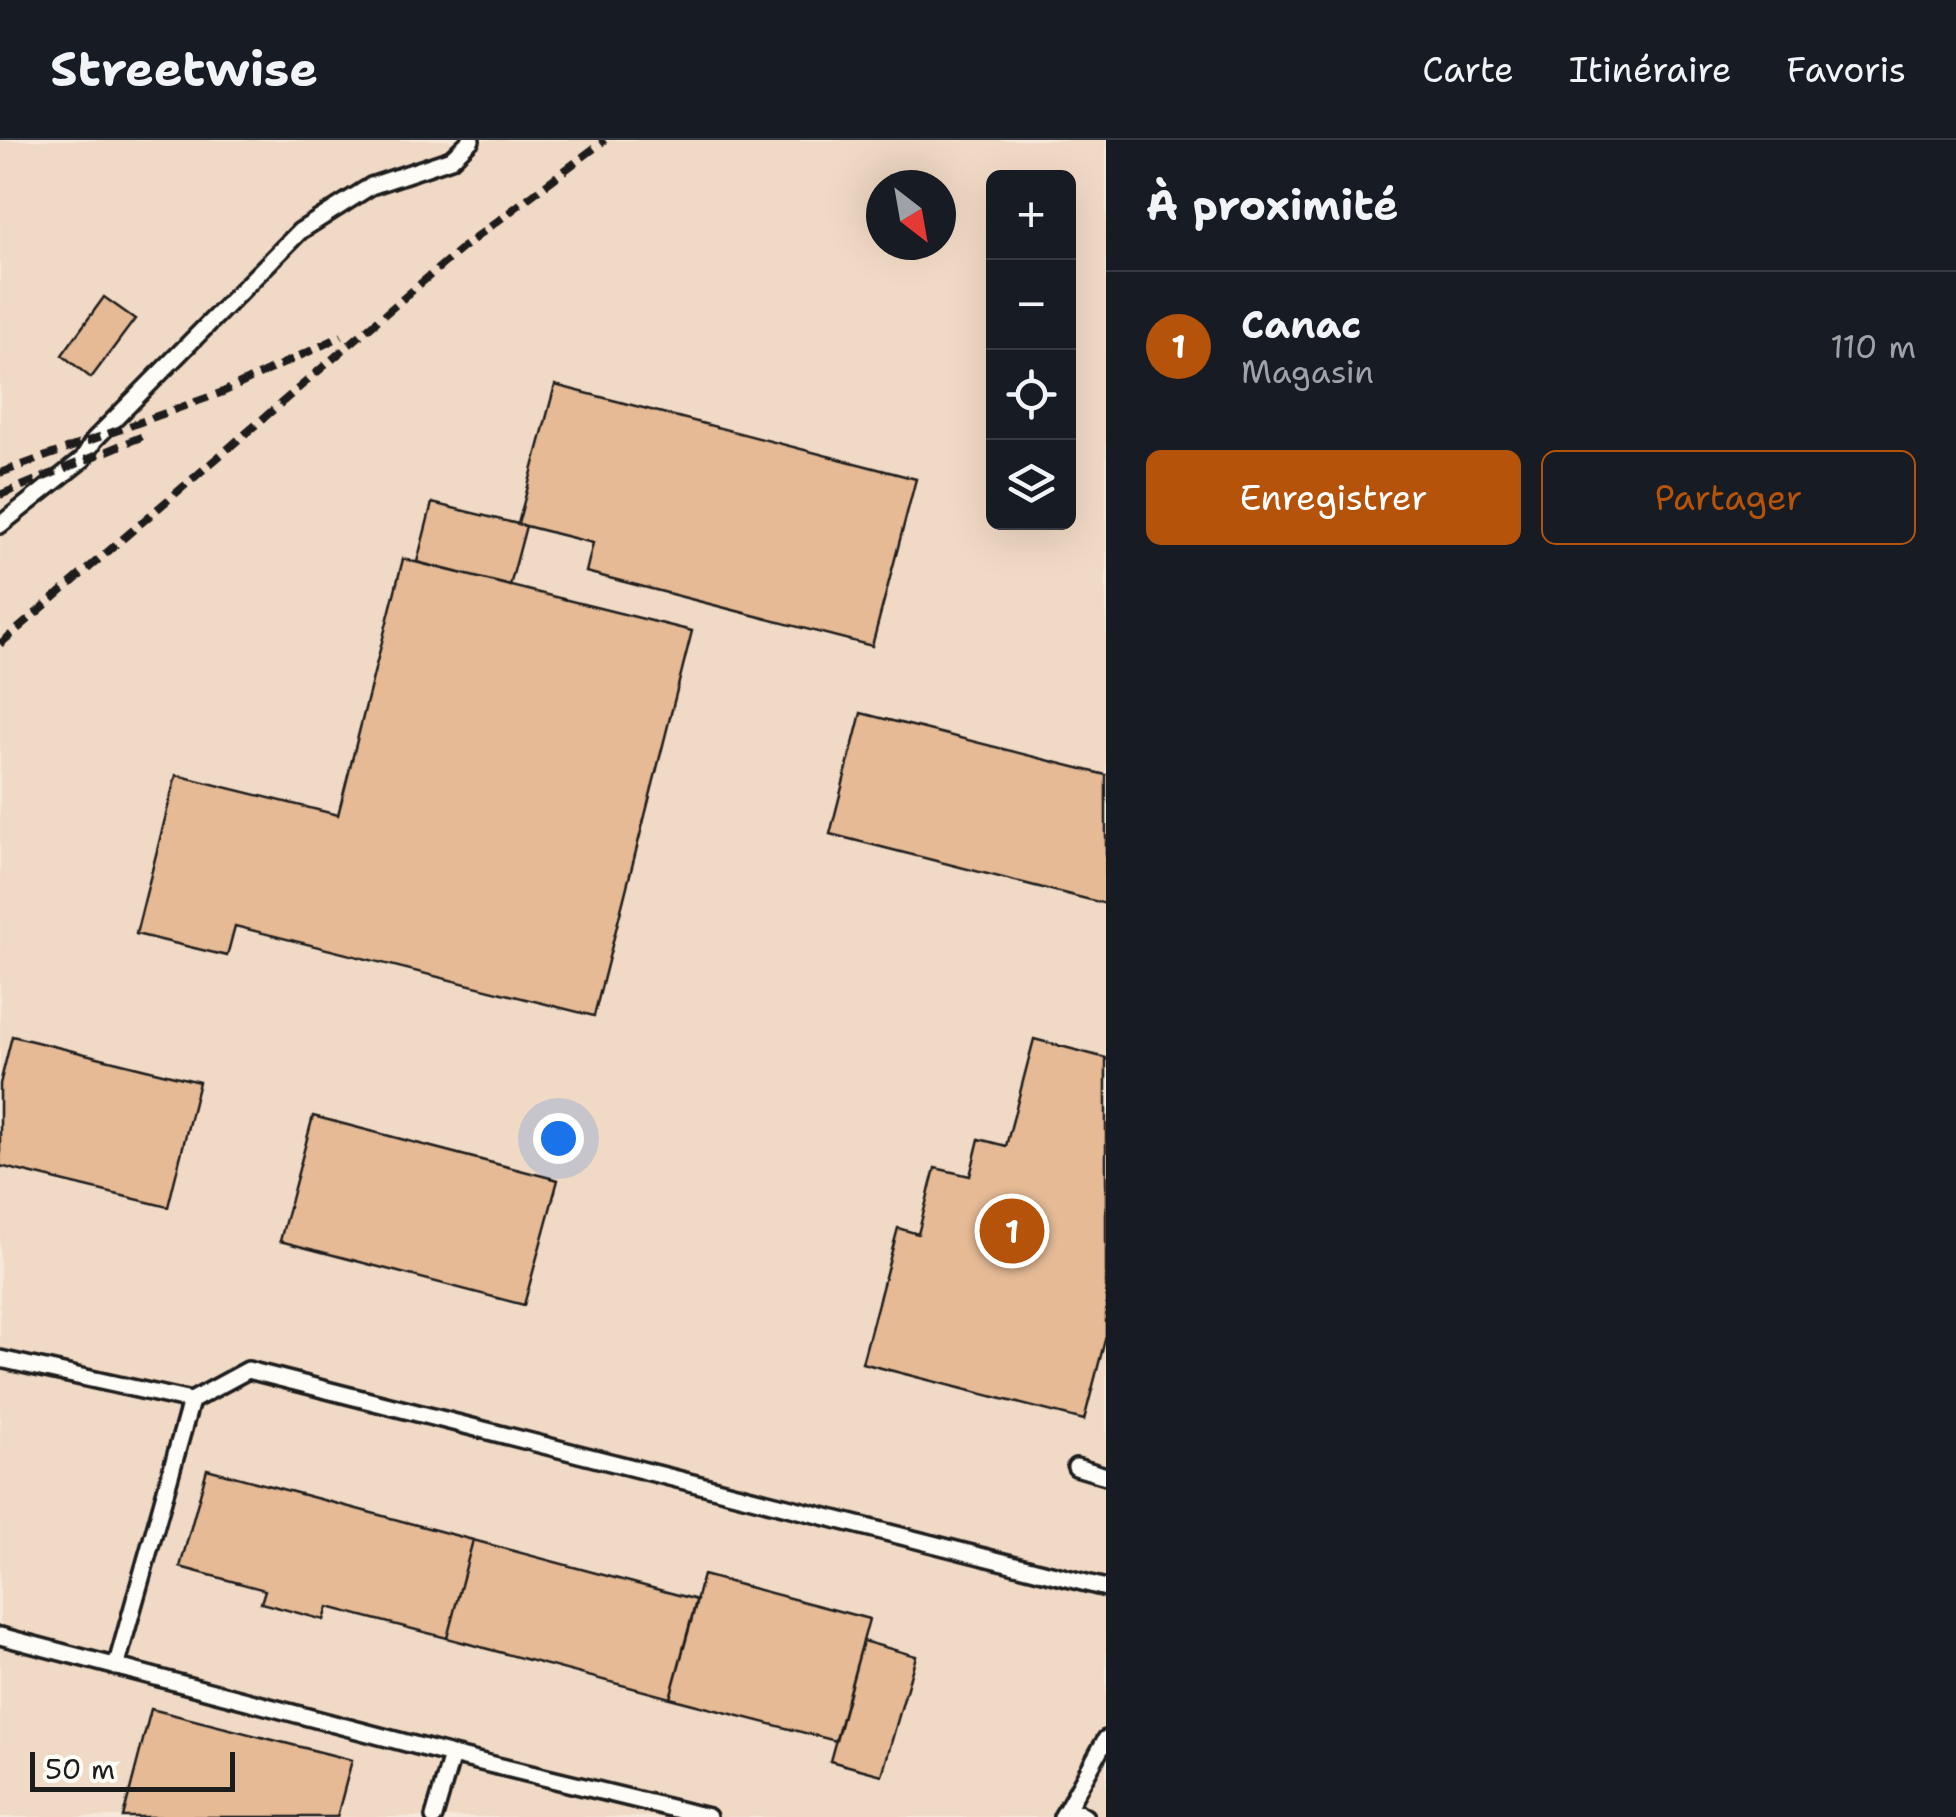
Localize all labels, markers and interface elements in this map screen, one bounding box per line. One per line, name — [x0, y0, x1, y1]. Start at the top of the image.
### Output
text: Streetwise — [50, 37, 318, 101]
text: Carte — [1422, 46, 1514, 93]
text: Itinéraire — [1569, 46, 1732, 93]
text: Favoris — [1787, 46, 1906, 93]
north arrow — [866, 170, 956, 260]
map controls — [986, 170, 1076, 530]
button: + — [986, 170, 1076, 260]
text: À proximité — [1146, 177, 1399, 233]
button: − — [986, 260, 1076, 350]
text: Canac — [1241, 299, 1361, 350]
text: 1 — [1171, 325, 1186, 368]
text: 110 m — [1830, 325, 1916, 368]
button: locate — [986, 350, 1076, 440]
text: Magasin — [1241, 350, 1374, 393]
button: layers — [986, 440, 1076, 530]
button: Enregistrer — [1146, 450, 1521, 545]
button: Partager — [1541, 450, 1916, 545]
your location — [533, 1113, 584, 1164]
pin: 1 — [980, 1194, 1044, 1268]
scale bar — [30, 1747, 235, 1792]
text: 50 m — [45, 1750, 115, 1788]

